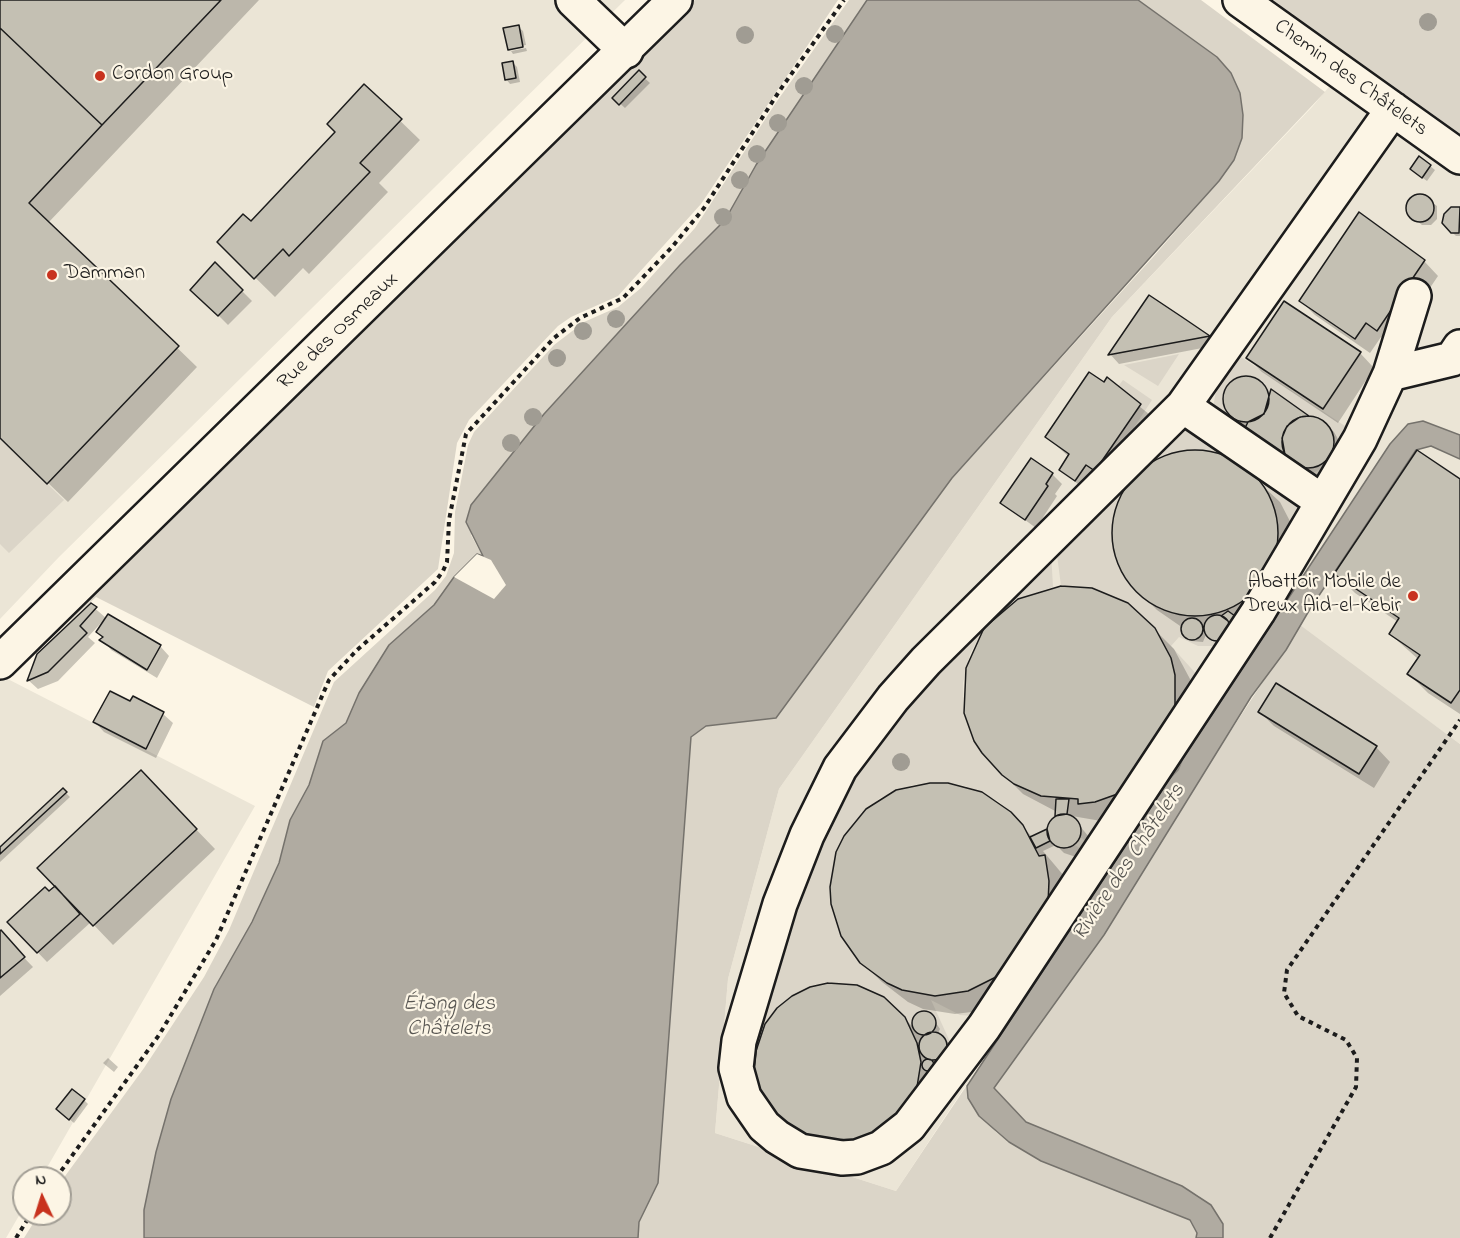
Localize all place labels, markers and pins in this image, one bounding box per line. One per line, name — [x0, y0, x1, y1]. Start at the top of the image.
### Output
place label: Cordon Group — [112, 63, 233, 89]
marker: Cordon Group — [93, 69, 107, 83]
place label: Damman — [64, 262, 145, 288]
marker: Damman — [45, 268, 59, 282]
place label: Abattoir Mobile de Dreux Aid-el-Kebir — [1245, 571, 1401, 621]
marker: Abattoir Mobile de Dreux Aid-el-Kebir — [1406, 589, 1420, 603]

